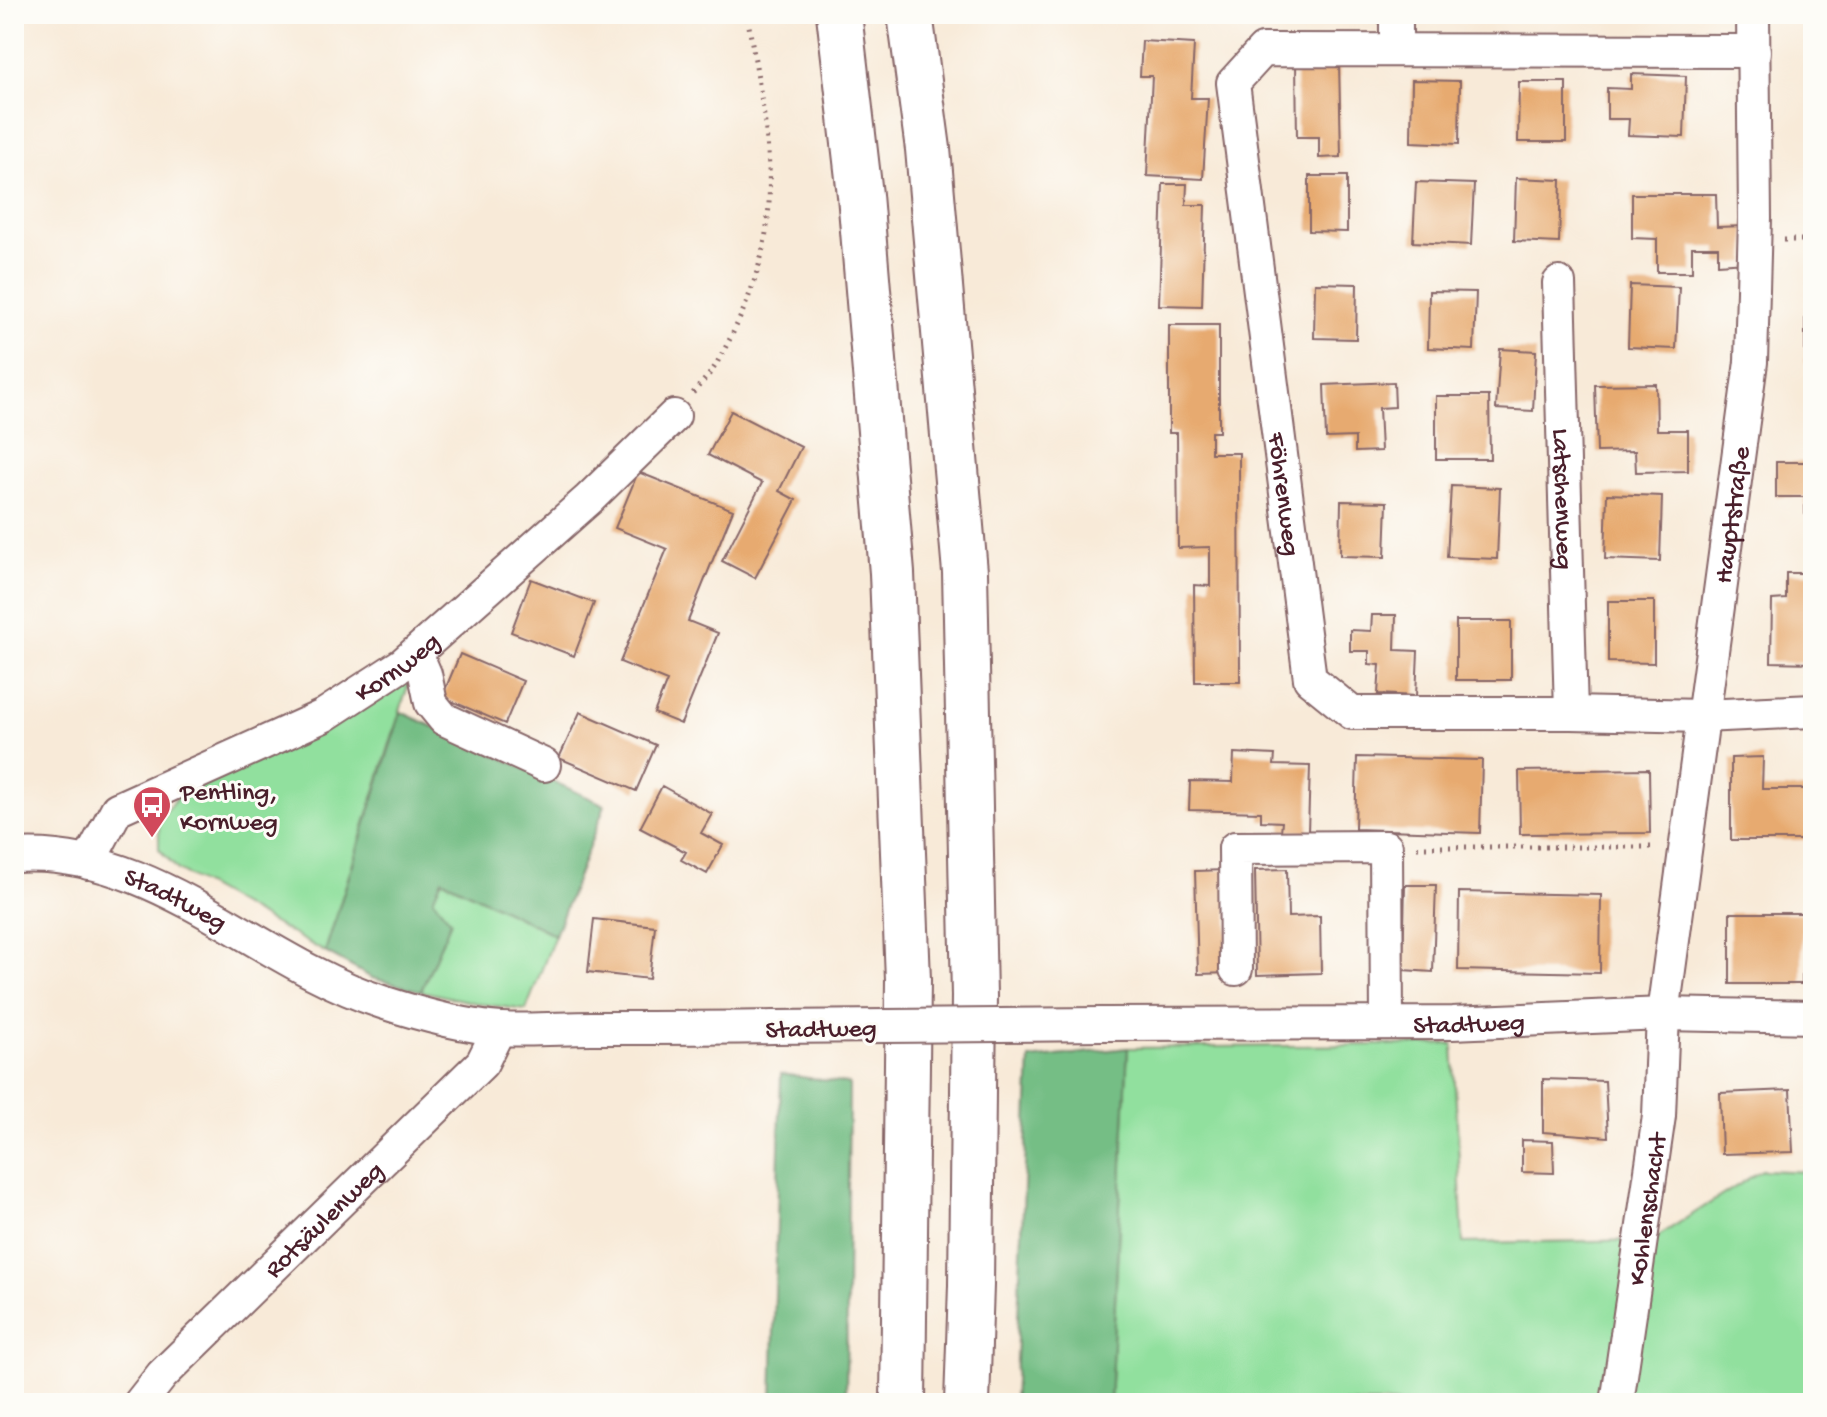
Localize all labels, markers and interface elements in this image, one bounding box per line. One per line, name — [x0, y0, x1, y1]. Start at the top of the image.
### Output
street label: Latschenweg — [1543, 428, 1578, 570]
street label: Föhrenweg — [1258, 430, 1305, 558]
street label: Hauptstraße — [1710, 444, 1760, 586]
street label: Kornweg — [350, 628, 448, 711]
place label: Pentling, Kornweg — [179, 779, 278, 840]
bus stop icon: Pentling, Kornweg — [131, 784, 173, 839]
street label: Stadtweg — [119, 863, 231, 940]
street label: Stadtweg — [1413, 1009, 1525, 1043]
street label: Stadtweg — [765, 1015, 877, 1048]
street label: Kohlenschacht — [1623, 1129, 1677, 1288]
street label: Rotsäulenweg — [260, 1157, 392, 1286]

